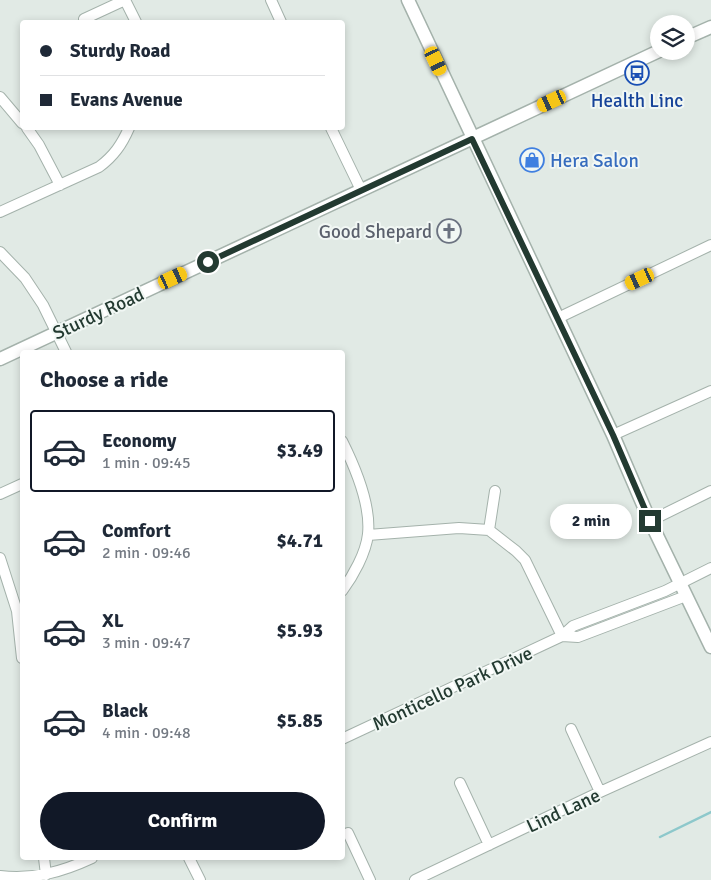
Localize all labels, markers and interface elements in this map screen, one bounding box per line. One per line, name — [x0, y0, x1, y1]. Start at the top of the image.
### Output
map controls — [650, 15, 695, 60]
button: layers — [650, 15, 695, 60]
text: Sturdy Road — [70, 39, 171, 63]
car — [422, 44, 449, 78]
bus stop icon: Health Linc — [624, 60, 650, 86]
text: Evans Avenue — [70, 88, 183, 112]
car — [535, 88, 568, 114]
place label: Health Linc — [591, 89, 683, 113]
shop icon: Hera Salon — [519, 147, 545, 173]
place label: Hera Salon — [550, 149, 639, 173]
church icon: Good Shepard — [436, 218, 462, 244]
place label: Good Shepard — [319, 220, 432, 244]
route start — [197, 251, 219, 273]
car — [156, 265, 189, 291]
car — [623, 266, 656, 292]
street label: Sturdy Road — [49, 282, 148, 346]
text: Choose a ride — [40, 366, 168, 393]
icon: car — [42, 429, 87, 474]
text: Economy — [102, 429, 176, 453]
text: $3.49 — [277, 439, 323, 463]
text: 1 min · 09:45 — [102, 453, 191, 473]
callout: 2 min — [550, 504, 632, 538]
route end — [639, 510, 661, 532]
text: 2 min — [572, 511, 610, 531]
icon: car — [42, 519, 87, 564]
text: Comfort — [102, 519, 171, 543]
text: $4.71 — [277, 529, 323, 553]
text: 2 min · 09:46 — [102, 543, 191, 563]
icon: car — [42, 609, 87, 654]
text: XL — [102, 609, 124, 633]
text: $5.93 — [277, 619, 323, 643]
text: 3 min · 09:47 — [102, 633, 191, 653]
street label: Monticello Park Drive — [369, 641, 536, 737]
icon: car — [42, 699, 87, 744]
text: Black — [102, 699, 148, 723]
text: $5.85 — [277, 709, 323, 733]
text: 4 min · 09:48 — [102, 723, 191, 743]
street label: Lind Lane — [523, 783, 604, 838]
button: Confirm — [40, 792, 325, 850]

